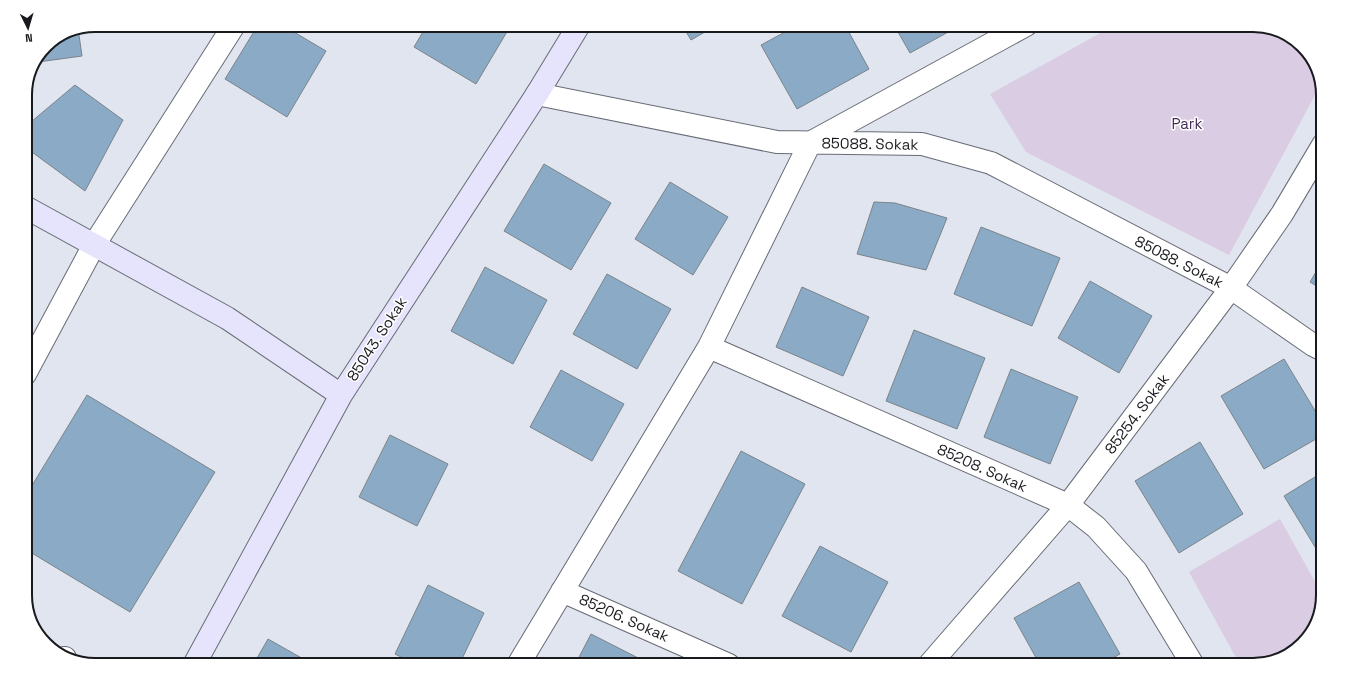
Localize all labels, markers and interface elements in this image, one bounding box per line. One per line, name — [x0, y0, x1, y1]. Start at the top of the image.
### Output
north arrow — [8, 8, 48, 48]
text: N — [25, 31, 33, 45]
park label: Park — [1171, 114, 1203, 133]
street label: 85088. Sokak — [821, 133, 919, 154]
street label: 85088. Sokak — [1132, 231, 1227, 292]
street label: 85043. Sokak — [342, 293, 411, 384]
street label: 85254. Sokak — [1100, 370, 1173, 458]
street label: 85208. Sokak — [934, 439, 1030, 496]
street label: 85206. Sokak — [576, 589, 672, 646]

